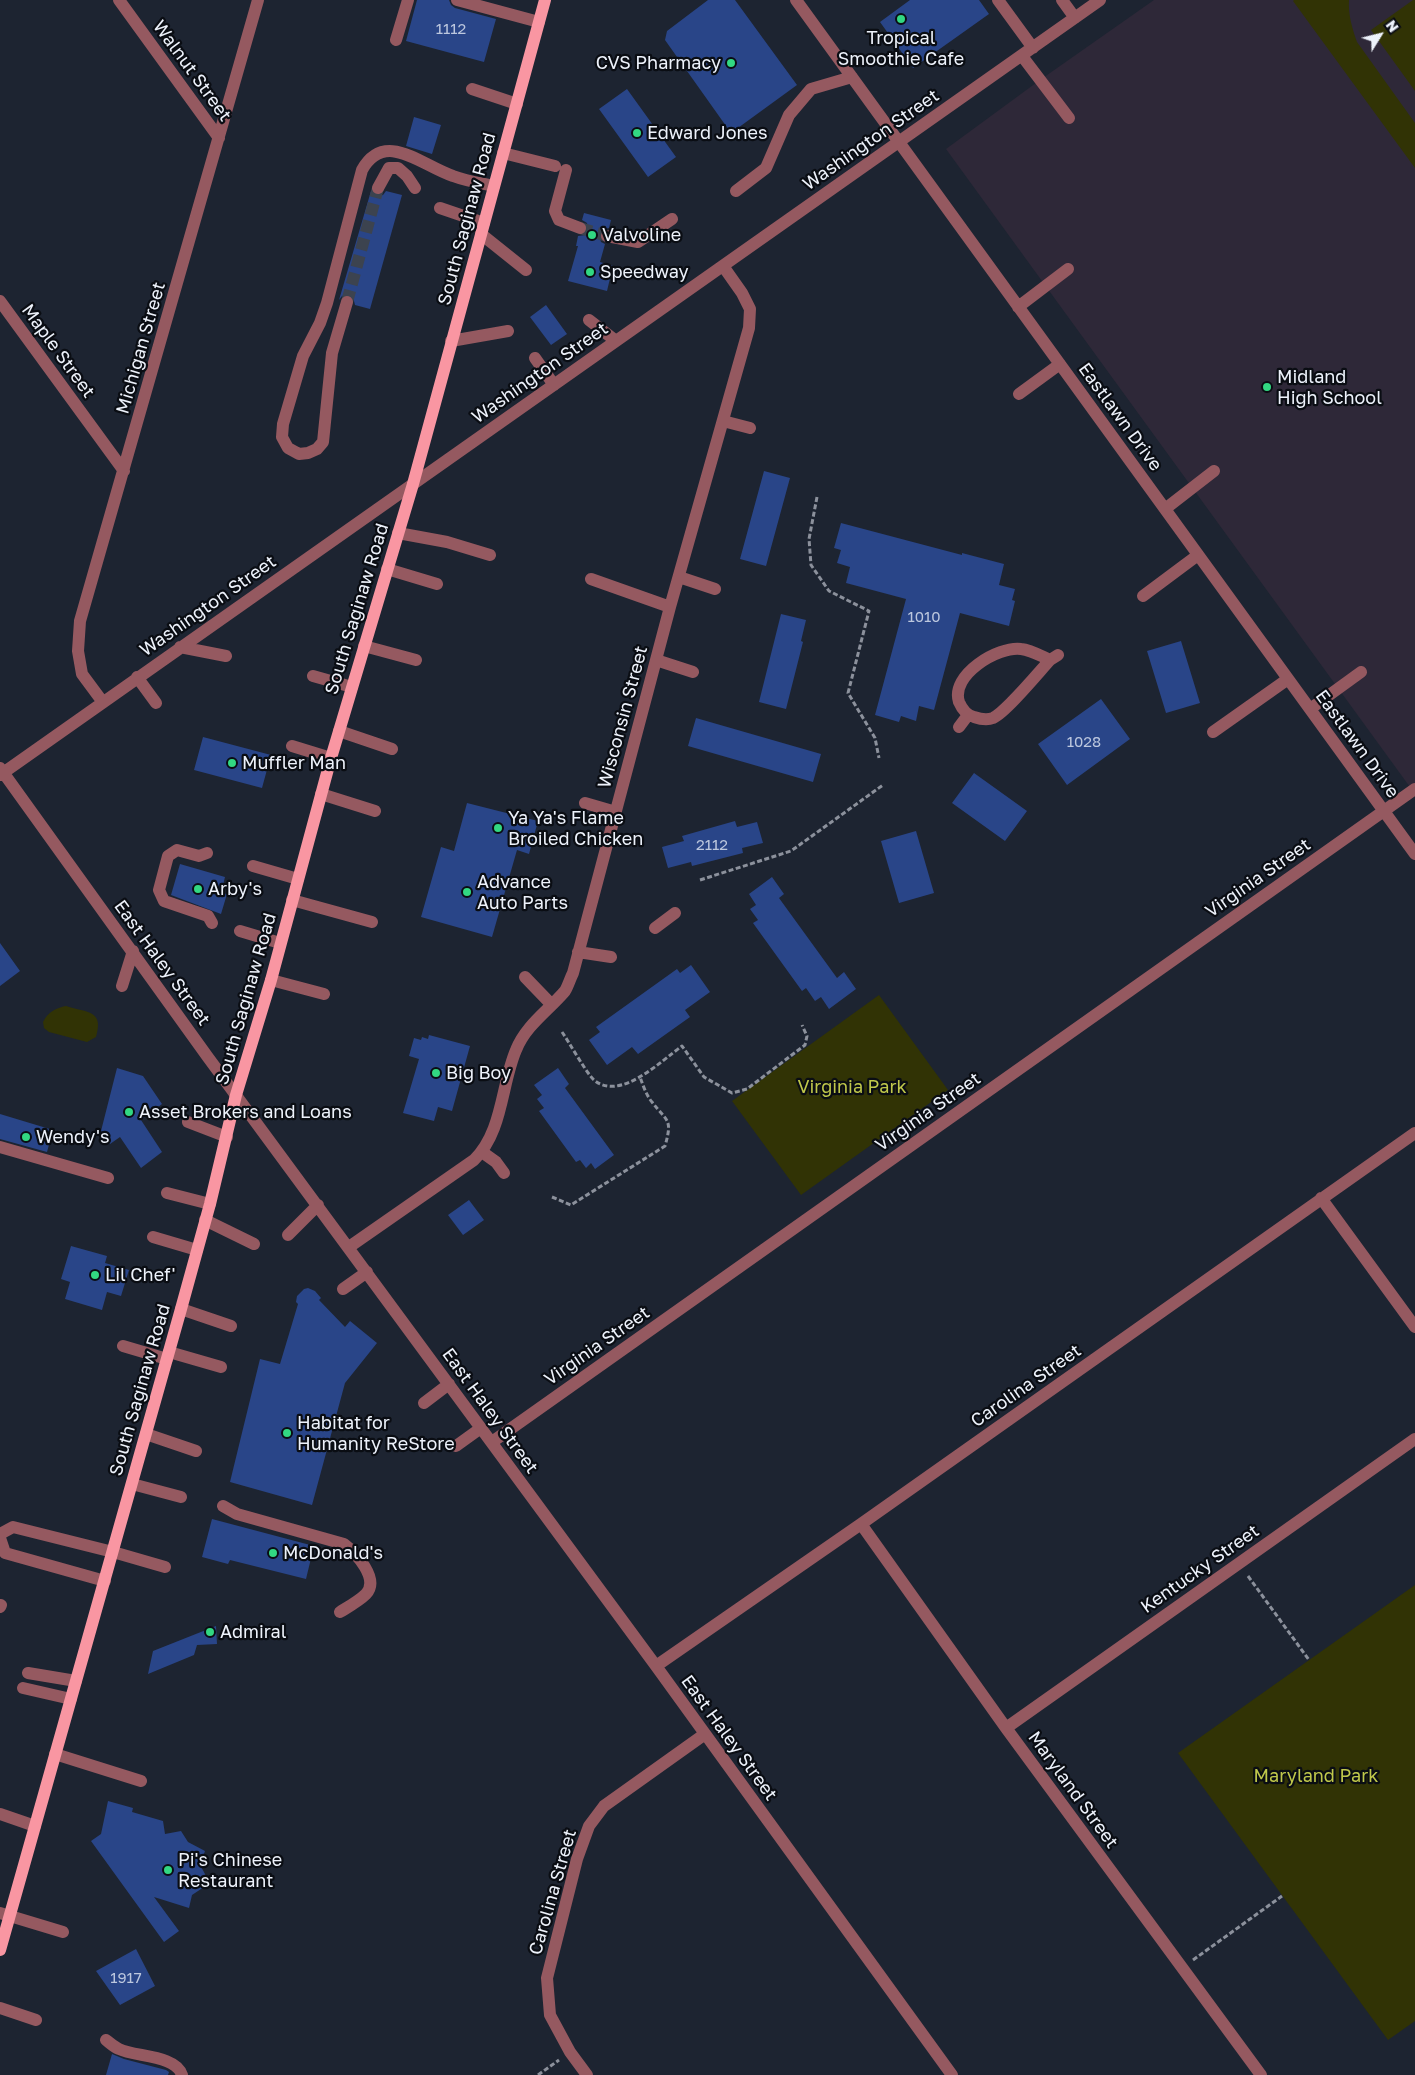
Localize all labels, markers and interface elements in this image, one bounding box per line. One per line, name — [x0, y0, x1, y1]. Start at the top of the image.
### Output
north arrow — [1355, 10, 1405, 60]
marker: Tropical Smoothie Cafe — [895, 13, 907, 25]
street label: Walnut Street — [148, 16, 236, 126]
text: N — [1383, 17, 1403, 35]
house number: 1112 — [436, 20, 466, 38]
place label: Tropical Smoothie Cafe — [838, 27, 964, 70]
place label: CVS Pharmacy — [596, 52, 721, 74]
marker: CVS Pharmacy — [725, 57, 737, 69]
street label: Washington Street — [799, 85, 943, 195]
place label: Edward Jones — [647, 122, 768, 144]
marker: Edward Jones — [631, 127, 643, 139]
street label: South Saginaw Road — [434, 130, 500, 308]
place label: Valvoline — [602, 224, 681, 246]
marker: Valvoline — [586, 229, 598, 241]
place label: Speedway — [600, 261, 689, 283]
marker: Speedway — [584, 266, 596, 278]
street label: Michigan Street — [112, 280, 170, 416]
street label: Maple Street — [17, 300, 99, 402]
street label: Washington Street — [468, 318, 612, 428]
street label: Eastlawn Drive — [1074, 359, 1166, 475]
place label: Midland High School — [1277, 366, 1382, 408]
marker: Midland High School — [1261, 381, 1273, 393]
street label: South Saginaw Road — [321, 521, 393, 697]
street label: Washington Street — [136, 551, 280, 661]
house number: 1010 — [907, 608, 941, 626]
street label: Wisconsin Street — [594, 643, 652, 791]
street label: Eastlawn Drive — [1311, 686, 1403, 802]
house number: 1028 — [1067, 733, 1101, 751]
place label: Muffler Man — [242, 752, 346, 774]
marker: Muffler Man — [226, 757, 238, 769]
place label: Ya Ya's Flame Broiled Chicken — [508, 807, 643, 850]
marker: Ya Ya's Flame Broiled Chicken — [492, 822, 504, 834]
street label: Virginia Street — [1201, 834, 1315, 922]
house number: 2112 — [696, 836, 728, 854]
place label: Advance Auto Parts — [477, 871, 568, 914]
place label: Arby's — [208, 878, 262, 900]
marker: Arby's — [192, 883, 204, 895]
marker: Advance Auto Parts — [461, 886, 473, 898]
street label: East Haley Street — [109, 896, 215, 1030]
street label: South Saginaw Road — [211, 911, 281, 1087]
place label: Big Boy — [446, 1062, 511, 1084]
marker: Big Boy — [430, 1067, 442, 1079]
street label: Virginia Street — [871, 1068, 985, 1156]
park label: Virginia Park — [797, 1076, 907, 1098]
place label: Asset Brokers and Loans — [139, 1101, 352, 1123]
marker: Asset Brokers and Loans — [123, 1106, 135, 1118]
place label: Wendy's — [36, 1126, 109, 1148]
marker: Wendy's — [20, 1131, 32, 1143]
place label: Lil Chef' — [105, 1264, 175, 1286]
marker: Lil Chef' — [89, 1269, 101, 1281]
street label: South Saginaw Road — [105, 1302, 175, 1478]
street label: Virginia Street — [540, 1302, 654, 1390]
street label: Carolina Street — [967, 1340, 1085, 1432]
street label: East Haley Street — [437, 1344, 543, 1478]
place label: Habitat for Humanity ReStore — [297, 1412, 455, 1455]
marker: Habitat for Humanity ReStore — [281, 1427, 293, 1439]
street label: Kentucky Street — [1137, 1520, 1263, 1618]
place label: McDonald's — [283, 1542, 383, 1564]
marker: McDonald's — [267, 1547, 279, 1559]
place label: Admiral — [220, 1621, 286, 1643]
marker: Admiral — [204, 1626, 216, 1638]
street label: East Haley Street — [676, 1671, 782, 1805]
street label: Maryland Street — [1023, 1727, 1123, 1853]
park label: Maryland Park — [1254, 1765, 1378, 1787]
street label: Carolina Street — [525, 1827, 581, 1957]
place label: Pi's Chinese Restaurant — [178, 1849, 282, 1892]
marker: Pi's Chinese Restaurant — [162, 1864, 174, 1876]
house number: 1917 — [110, 1969, 142, 1987]

